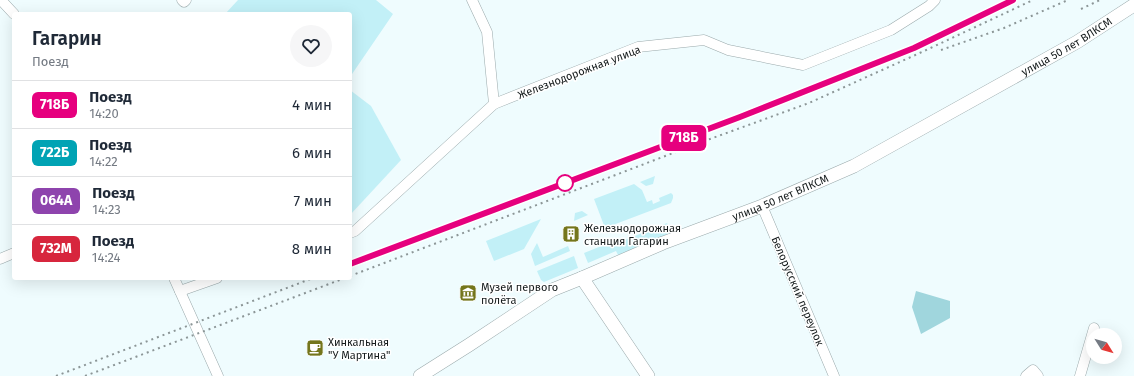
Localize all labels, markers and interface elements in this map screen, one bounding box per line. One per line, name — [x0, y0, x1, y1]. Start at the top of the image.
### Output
street label: улица 50 лет ВЛКСМ — [1019, 15, 1115, 79]
button: heart — [290, 25, 332, 67]
text: Гагарин — [32, 27, 102, 50]
street label: Железнодорожная улица — [516, 43, 642, 102]
text: Поезд — [32, 54, 69, 69]
text: Поезд — [89, 88, 132, 106]
text: 718Б — [40, 96, 69, 113]
text: 4 мин — [292, 96, 332, 114]
text: 14:20 — [89, 106, 119, 121]
line badge: 718Б — [656, 125, 712, 151]
text: 718Б — [669, 129, 699, 146]
text: Поезд — [89, 136, 132, 154]
text: 722Б — [40, 144, 69, 161]
text: 6 мин — [292, 144, 332, 162]
text: 14:22 — [89, 154, 118, 169]
street label: улица 50 лет ВЛКСМ — [731, 172, 831, 224]
unlabelled marker — [556, 174, 574, 192]
text: Поезд — [92, 184, 135, 202]
text: 064А — [40, 192, 72, 209]
text: 7 мин — [293, 192, 332, 210]
text: 14:23 — [92, 202, 121, 217]
place label: Железнодорожная станция Гагарин — [584, 222, 681, 248]
building icon: Железнодорожная станция Гагарин — [561, 224, 581, 244]
text: Поезд — [92, 232, 134, 250]
street label: Белорусский переулок — [769, 234, 827, 348]
text: 732М — [40, 240, 72, 257]
text: 8 мин — [292, 240, 332, 258]
text: 14:24 — [92, 250, 121, 265]
place label: Музей первого полёта — [481, 281, 558, 307]
museum icon: Музей первого полёта — [458, 283, 478, 303]
north arrow — [1086, 328, 1122, 364]
map controls — [1086, 328, 1122, 364]
place label: Хинкальная "У Мартина" — [328, 336, 390, 362]
cafe icon: Хинкальная "У Мартина" — [305, 338, 325, 358]

